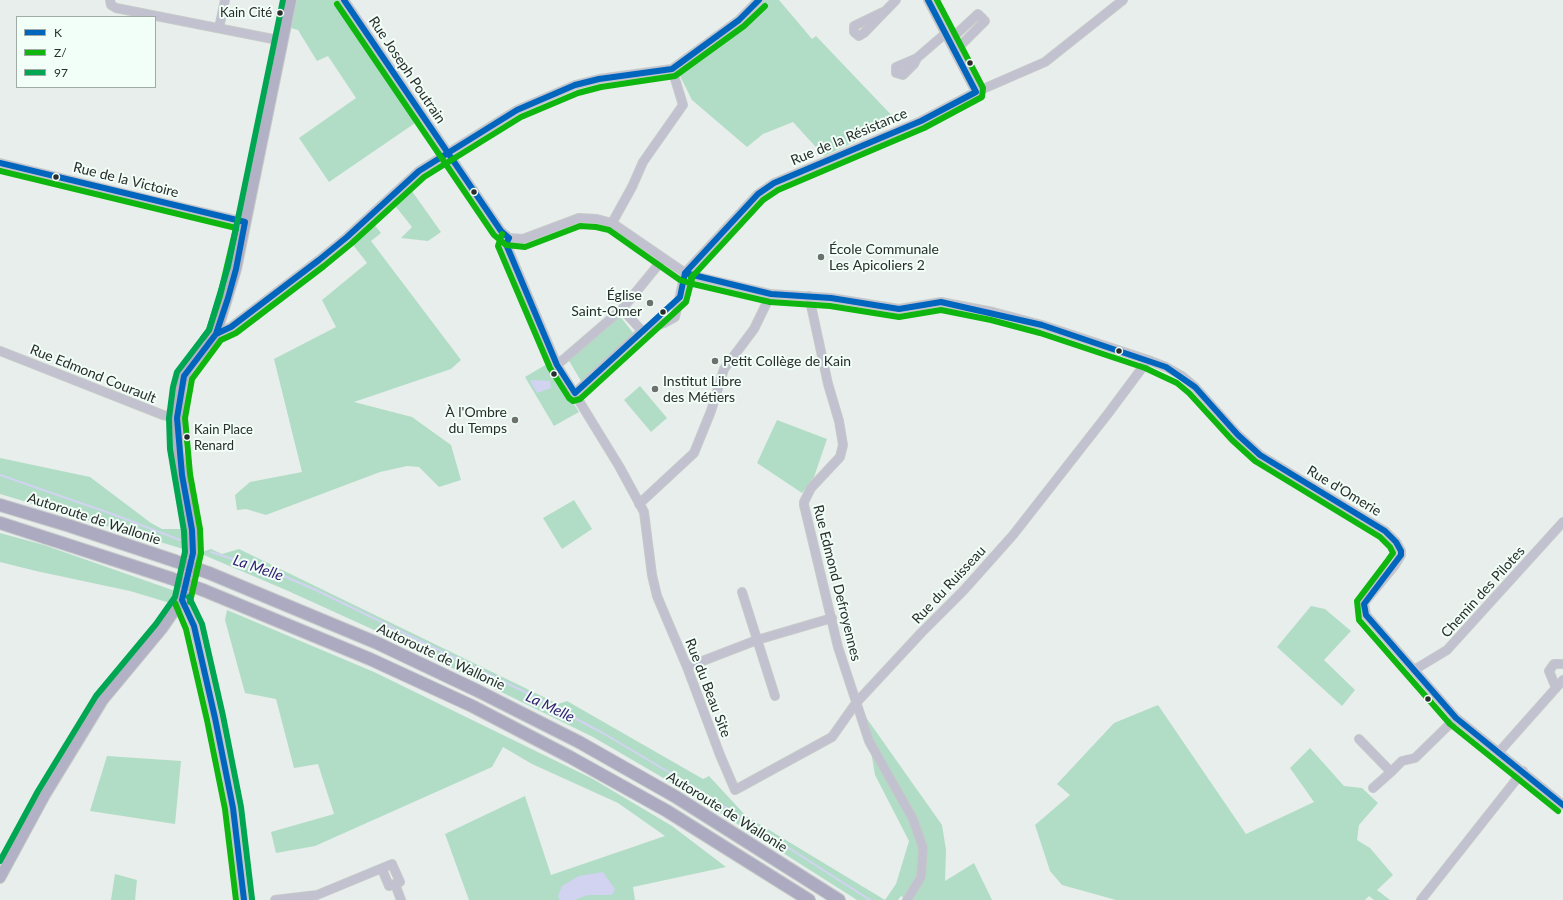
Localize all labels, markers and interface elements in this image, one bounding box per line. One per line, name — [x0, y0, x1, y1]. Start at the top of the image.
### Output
place label: Kain Cité — [220, 5, 272, 21]
marker: Kain Cité — [275, 8, 285, 18]
street label: Rue Joseph Poutrain — [365, 13, 449, 127]
legend — [16, 16, 156, 88]
text: K — [54, 25, 62, 40]
text: Z/ — [54, 45, 67, 60]
unlabelled marker — [965, 58, 975, 68]
text: 97 — [54, 65, 68, 80]
street label: Rue de la Résistance — [788, 105, 910, 169]
street label: Rue de la Victoire — [72, 159, 180, 201]
unlabelled marker — [51, 172, 61, 182]
unlabelled marker — [469, 187, 479, 197]
place label: École Communale Les Apicoliers 2 — [829, 241, 939, 274]
marker: École Communale Les Apicoliers 2 — [816, 252, 826, 262]
place label: Église Saint-Omer — [571, 287, 642, 320]
marker: Église Saint-Omer — [645, 298, 655, 308]
unlabelled marker — [658, 307, 668, 317]
street label: Rue Edmond Courault — [27, 341, 159, 407]
unlabelled marker — [1114, 346, 1124, 356]
place label: Petit Collège de Kain — [723, 353, 851, 369]
marker: Petit Collège de Kain — [710, 356, 720, 366]
unlabelled marker — [549, 369, 559, 379]
place label: Institut Libre des Métiers — [663, 373, 741, 406]
marker: Institut Libre des Métiers — [650, 384, 660, 394]
place label: À l'Ombre du Temps — [445, 404, 507, 436]
marker: À l'Ombre du Temps — [510, 415, 520, 425]
place label: Kain Place Renard — [194, 422, 253, 453]
marker: Kain Place Renard — [182, 432, 192, 442]
street label: Rue d'Omerie — [1304, 462, 1384, 520]
street label: Autoroute de Wallonie — [25, 490, 163, 548]
street label: Rue Edmond Defroyennes — [809, 503, 865, 663]
street label: Rue du Ruisseau — [909, 543, 989, 627]
street label: Chemin des Pilotes — [1438, 543, 1528, 641]
water label: La Melle — [231, 551, 285, 585]
street label: Autoroute de Wallonie — [374, 620, 508, 694]
street label: Rue du Beau Site — [681, 636, 735, 740]
water label: La Melle — [523, 688, 577, 726]
unlabelled marker — [1423, 694, 1433, 704]
street label: Autoroute de Wallonie — [664, 768, 790, 856]

